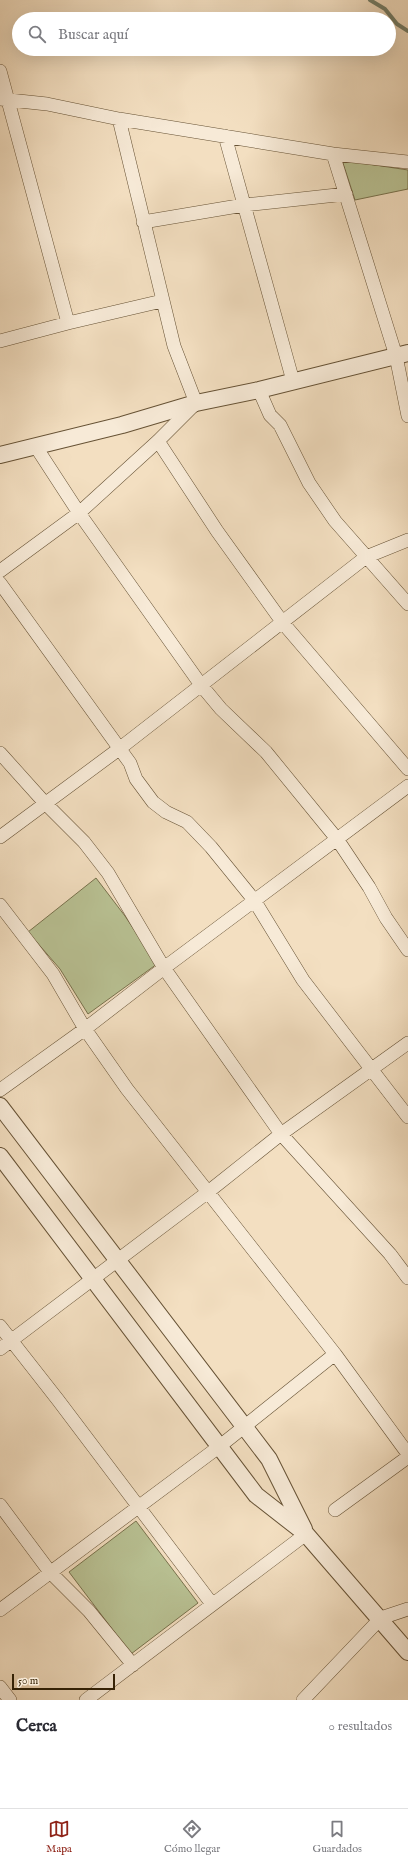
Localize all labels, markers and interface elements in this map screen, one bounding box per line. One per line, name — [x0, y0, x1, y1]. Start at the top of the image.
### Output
search box — [12, 12, 396, 56]
icon: search — [26, 23, 48, 45]
text: Buscar aquí — [58, 25, 128, 44]
scale bar — [12, 1672, 115, 1691]
text: 50 m — [18, 1674, 38, 1688]
text: Cerca — [16, 1716, 57, 1737]
text: 0 resultados — [329, 1718, 392, 1735]
tab: Mapa — [46, 1818, 72, 1856]
tab: Cómo llegar — [164, 1818, 220, 1856]
tab: Guardados — [312, 1818, 362, 1856]

